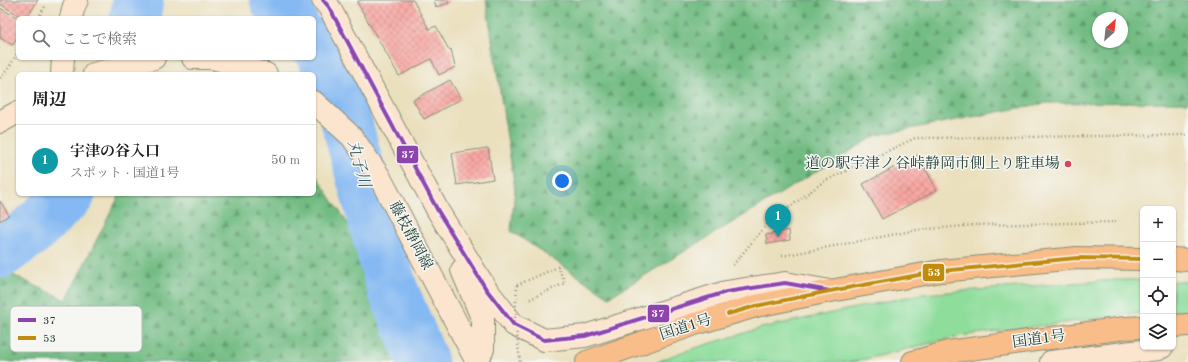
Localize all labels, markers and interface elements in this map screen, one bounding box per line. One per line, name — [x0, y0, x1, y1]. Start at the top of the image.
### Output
north arrow — [1092, 12, 1128, 48]
search box — [16, 16, 316, 60]
icon: search — [30, 27, 52, 49]
text: ここで検索 — [62, 33, 137, 48]
text: 周辺 — [32, 92, 66, 109]
water label: 丸子川 — [344, 138, 374, 191]
text: 宇津の谷入口 — [70, 145, 160, 160]
line badge: 37 — [396, 145, 419, 164]
text: 37 — [402, 150, 414, 161]
text: 1 — [41, 154, 49, 167]
text: 50 m — [271, 154, 300, 167]
place label: 道の駅宇津ノ谷峠静岡市側上り駐車場 — [805, 155, 1060, 172]
marker: 道の駅宇津ノ谷峠静岡市側上り駐車場 — [1063, 159, 1073, 169]
text: スポット · 国道1号 — [70, 167, 179, 180]
your location — [552, 171, 572, 191]
street label: 藤枝静岡線 — [386, 198, 436, 273]
pin: 1 — [765, 204, 791, 237]
map controls — [1140, 206, 1176, 350]
button: + — [1140, 206, 1176, 242]
button: − — [1140, 242, 1176, 278]
line badge: 53 — [922, 263, 945, 282]
text: 53 — [928, 268, 940, 279]
button: locate — [1140, 278, 1176, 314]
line badge: 37 — [647, 304, 670, 323]
legend — [10, 306, 142, 352]
text: 37 — [652, 309, 664, 320]
street label: 国道1号 — [658, 311, 714, 343]
button: layers — [1140, 314, 1176, 350]
text: 37 — [43, 316, 56, 327]
street label: 国道1号 — [1011, 327, 1067, 351]
text: 53 — [43, 334, 56, 345]

